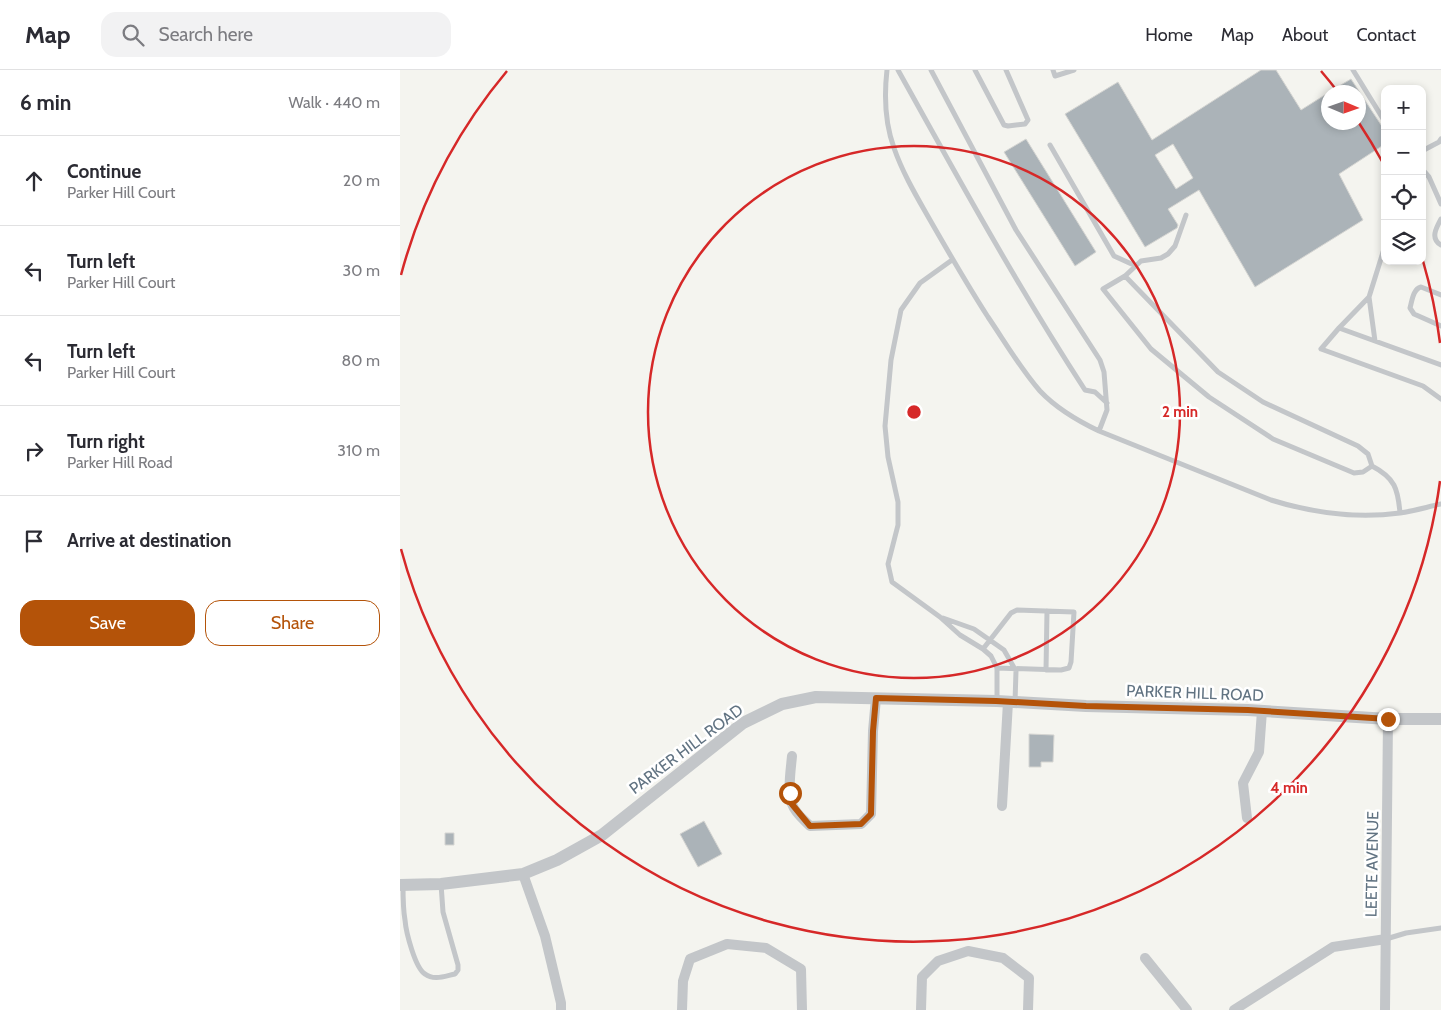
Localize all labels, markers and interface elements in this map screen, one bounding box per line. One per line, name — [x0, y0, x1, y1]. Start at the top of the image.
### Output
search box — [101, 12, 451, 57]
text: Map — [25, 20, 71, 49]
icon: search — [119, 21, 147, 49]
text: Search here — [159, 23, 253, 46]
text: Home — [1145, 24, 1193, 46]
text: Map — [1221, 24, 1254, 46]
text: About — [1282, 24, 1328, 46]
text: Contact — [1356, 24, 1416, 46]
north arrow — [1321, 85, 1366, 130]
map controls — [1381, 85, 1426, 265]
button: + — [1381, 85, 1426, 130]
text: 6 min — [20, 90, 71, 115]
text: Walk · 440 m — [289, 93, 380, 112]
button: − — [1381, 130, 1426, 175]
text: Continue — [67, 160, 141, 183]
icon: ahead — [20, 167, 48, 195]
text: 20 m — [343, 171, 380, 190]
button: locate — [1381, 175, 1426, 220]
text: Parker Hill Court — [67, 183, 175, 202]
button: layers — [1381, 220, 1426, 265]
text: Turn left — [67, 250, 135, 273]
icon: left — [20, 257, 48, 285]
text: 30 m — [343, 261, 380, 280]
text: Parker Hill Court — [67, 273, 175, 292]
text: Turn left — [67, 340, 135, 363]
icon: left — [20, 347, 48, 375]
text: 80 m — [342, 351, 380, 370]
text: Parker Hill Court — [67, 363, 175, 382]
centre of rings — [905, 403, 923, 421]
text: 2 min — [1162, 403, 1198, 421]
text: Turn right — [67, 430, 145, 453]
icon: right — [20, 437, 48, 465]
text: 310 m — [337, 441, 380, 460]
text: Parker Hill Road — [67, 453, 173, 472]
icon: arrive — [20, 527, 48, 555]
text: Arrive at destination — [67, 529, 231, 552]
button: Save — [20, 600, 195, 646]
button: Share — [205, 600, 380, 646]
street label: PARKER HILL ROAD — [1126, 681, 1264, 705]
street label: PARKER HILL ROAD — [625, 700, 747, 798]
route end — [1377, 708, 1400, 731]
text: 4 min — [1270, 779, 1308, 797]
route start — [779, 782, 802, 805]
street label: LEETE AVENUE — [1362, 811, 1382, 917]

